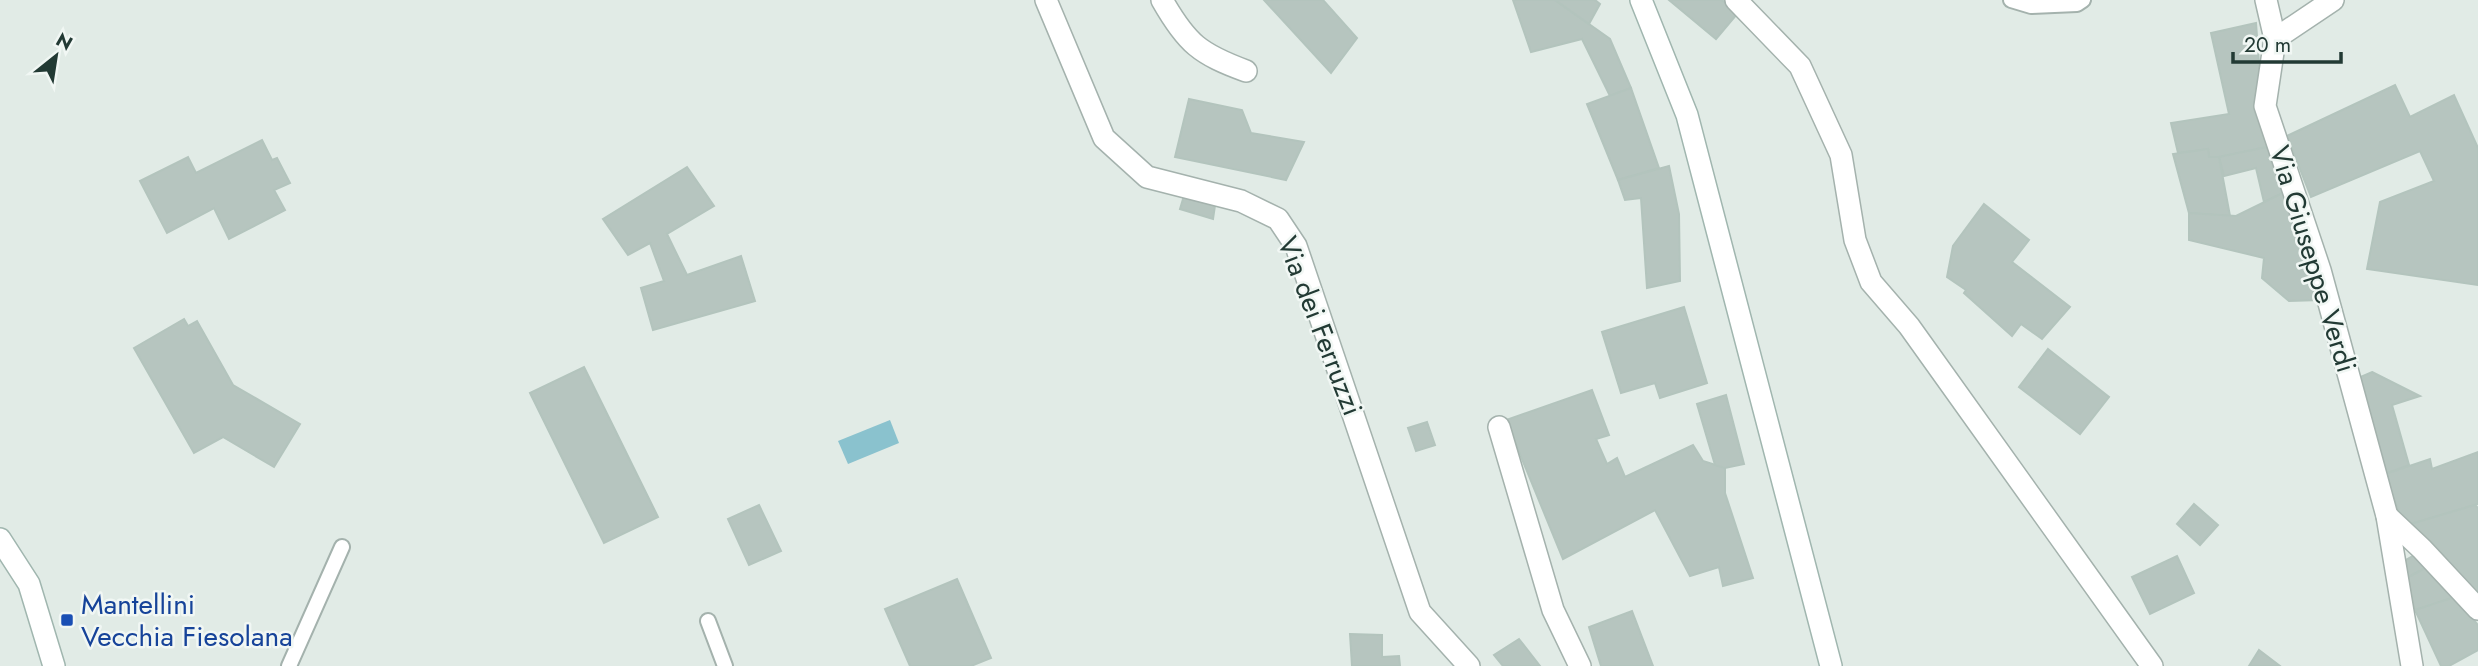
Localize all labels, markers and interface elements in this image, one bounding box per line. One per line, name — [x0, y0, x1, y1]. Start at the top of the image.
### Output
north arrow — [21, 21, 91, 91]
scale bar — [2233, 21, 2342, 65]
text: N — [51, 26, 78, 57]
text: 20 m — [2244, 30, 2291, 60]
street label: Via Giuseppe Verdi — [2259, 141, 2367, 377]
street label: Via dei Ferruzzi — [1267, 230, 1373, 422]
place label: Mantellini Vecchia Fiesolana — [81, 584, 293, 657]
marker: Mantellini Vecchia Fiesolana — [59, 612, 75, 628]

